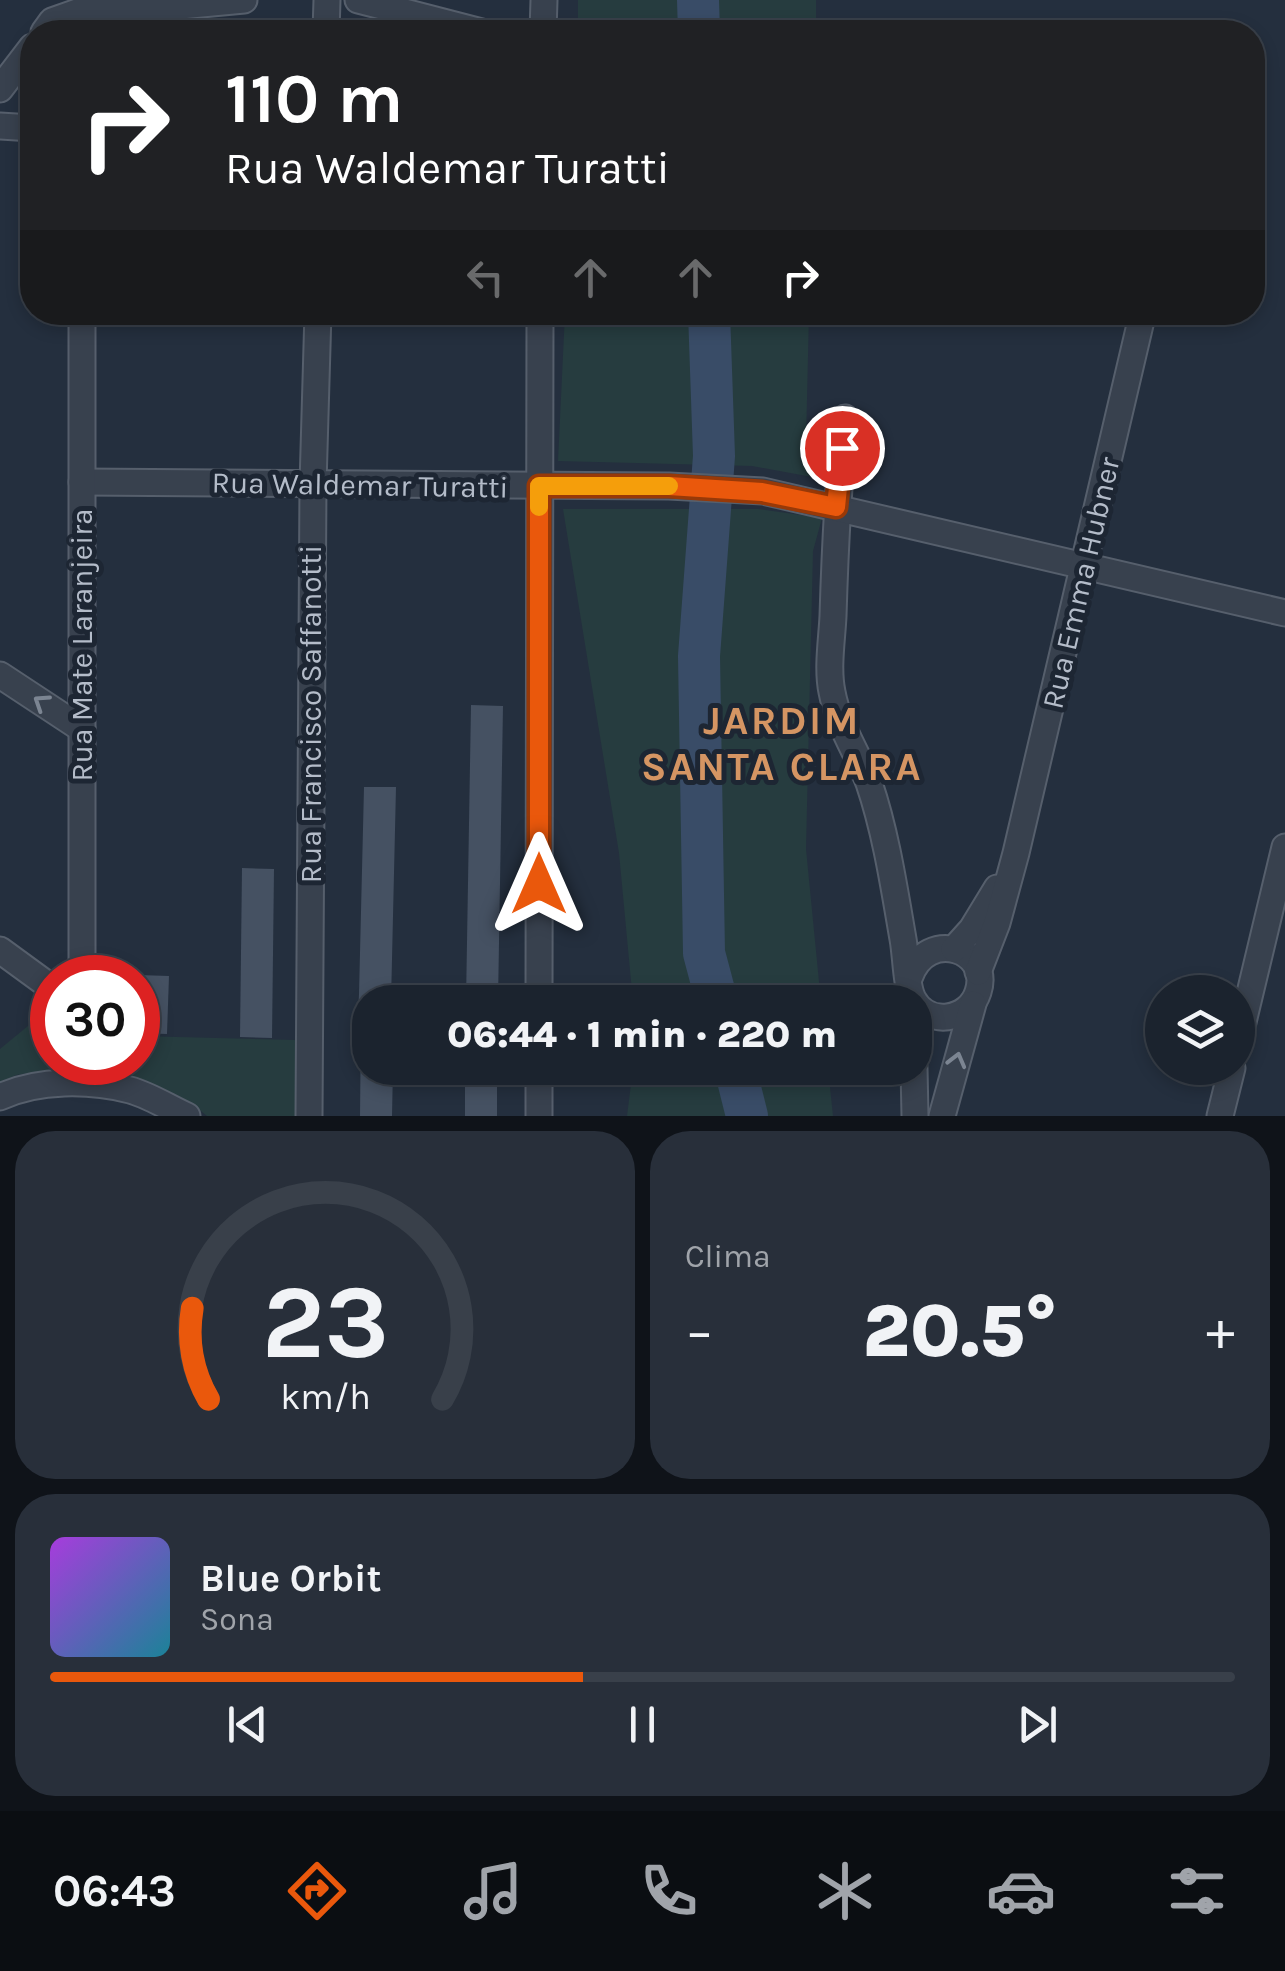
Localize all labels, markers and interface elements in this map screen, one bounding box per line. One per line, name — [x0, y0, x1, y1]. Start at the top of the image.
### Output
text: 110 m — [225, 58, 403, 140]
icon: right — [60, 60, 190, 190]
text: Rua Waldemar Turatti — [225, 142, 670, 194]
icon: left — [458, 250, 513, 305]
icon: ahead — [563, 250, 618, 305]
icon: ahead — [668, 250, 723, 305]
icon: right — [773, 250, 828, 305]
pin — [800, 406, 885, 491]
icon: arrive — [815, 421, 870, 476]
street label: Rua Emma Hubner — [1035, 454, 1127, 712]
street label: Rua Waldemar Turatti — [211, 464, 509, 506]
street label: Rua Mate Laranjeira — [64, 508, 100, 782]
street label: Rua Francisco Saffanotti — [293, 545, 329, 883]
one-way arrow — [34, 695, 52, 714]
district label: JARDIM SANTA CLARA — [641, 697, 923, 790]
position arrow — [487, 832, 591, 936]
speed limit sign: 30 — [30, 955, 160, 1085]
map controls — [1145, 975, 1255, 1085]
button: layers — [1145, 975, 1255, 1085]
text: 06:44 · 1 min · 220 m — [447, 1012, 837, 1057]
one-way arrow — [946, 1052, 967, 1069]
text: Clima — [685, 1238, 771, 1275]
text: 23 — [261, 1262, 389, 1383]
text: 20.5° — [863, 1287, 1057, 1375]
text: − — [685, 1299, 714, 1363]
text: + — [1206, 1299, 1235, 1363]
text: km/h — [280, 1376, 370, 1418]
text: Blue Orbit — [200, 1556, 381, 1601]
text: Sona — [200, 1601, 274, 1638]
icon: previous — [220, 1697, 275, 1752]
icon: pause — [615, 1697, 670, 1752]
icon: next — [1010, 1697, 1065, 1752]
icon: directions — [282, 1856, 352, 1926]
icon: music — [458, 1856, 528, 1926]
icon: phone — [634, 1856, 704, 1926]
icon: climate — [810, 1856, 880, 1926]
icon: car — [986, 1856, 1056, 1926]
icon: filters — [1162, 1856, 1232, 1926]
text: 06:43 — [53, 1865, 176, 1917]

